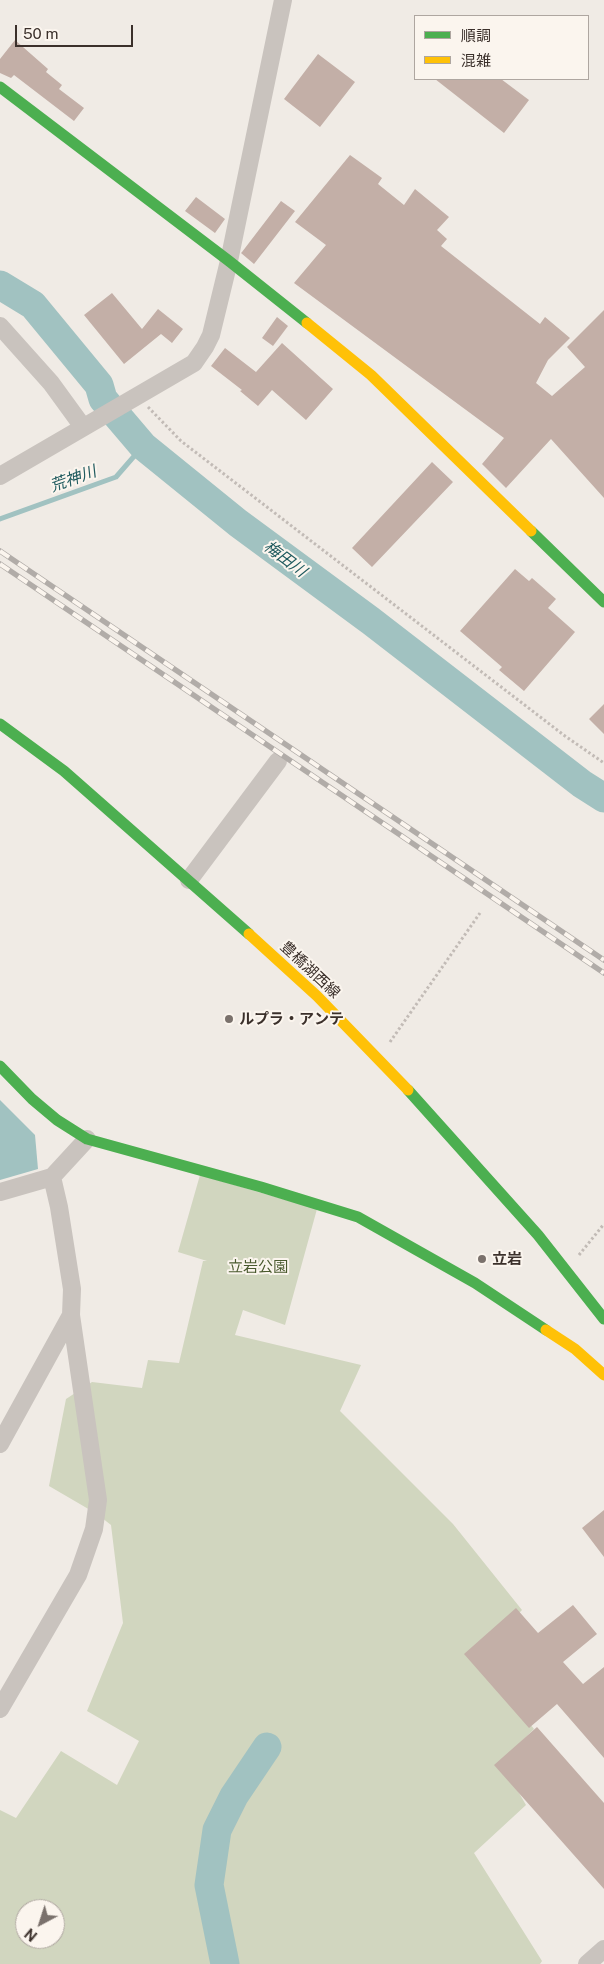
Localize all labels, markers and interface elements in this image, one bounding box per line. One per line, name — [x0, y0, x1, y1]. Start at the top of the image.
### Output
scale bar — [18, 15, 135, 47]
legend — [414, 15, 589, 80]
text: 50 m — [23, 25, 58, 42]
text: 順調 — [461, 27, 491, 44]
text: 混雑 — [461, 52, 491, 69]
water label: 荒神川 — [47, 462, 99, 496]
water label: 梅田川 — [260, 537, 310, 581]
street label: 豊橋湖西線 — [276, 938, 344, 1002]
place label: ルプラ・アンテ — [239, 1010, 344, 1028]
marker: ルプラ・アンテ — [223, 1013, 235, 1025]
place label: 立岩 — [492, 1250, 522, 1268]
marker: 立岩 — [476, 1253, 488, 1265]
park label: 立岩公園 — [228, 1258, 288, 1276]
north arrow — [15, 1899, 65, 1949]
text: N — [22, 1925, 40, 1944]

